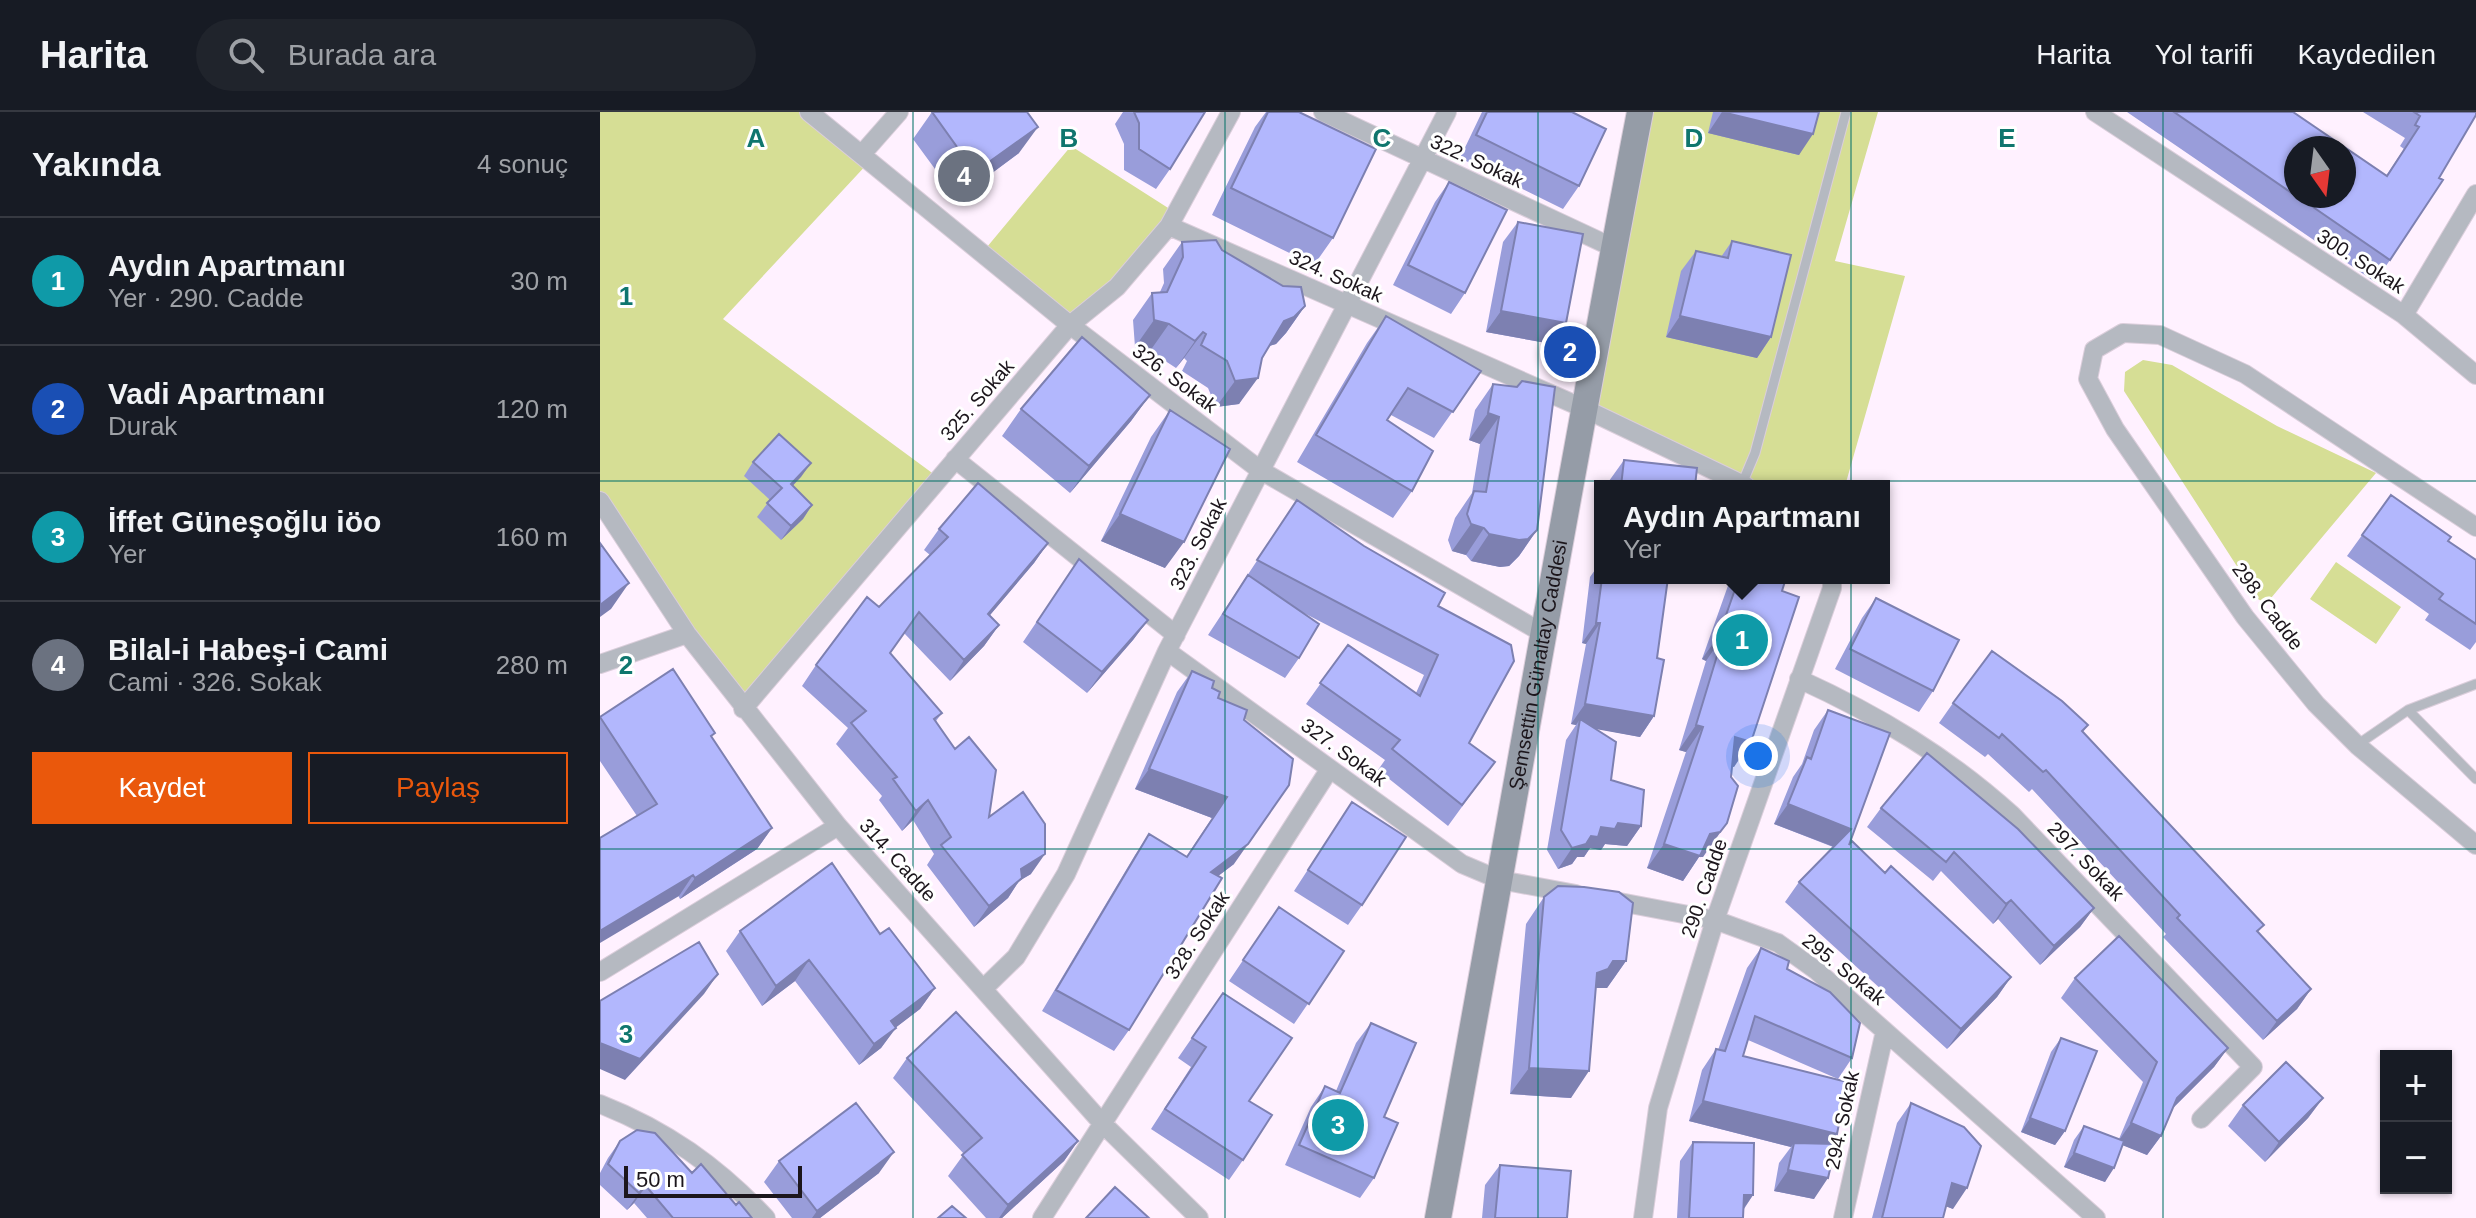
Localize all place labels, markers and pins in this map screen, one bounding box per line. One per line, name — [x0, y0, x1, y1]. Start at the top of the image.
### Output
pin: 4 — [938, 146, 990, 206]
pin: 2 — [1544, 322, 1596, 382]
pin: 1 — [1716, 610, 1768, 670]
pin: 3 — [1312, 1095, 1364, 1155]

